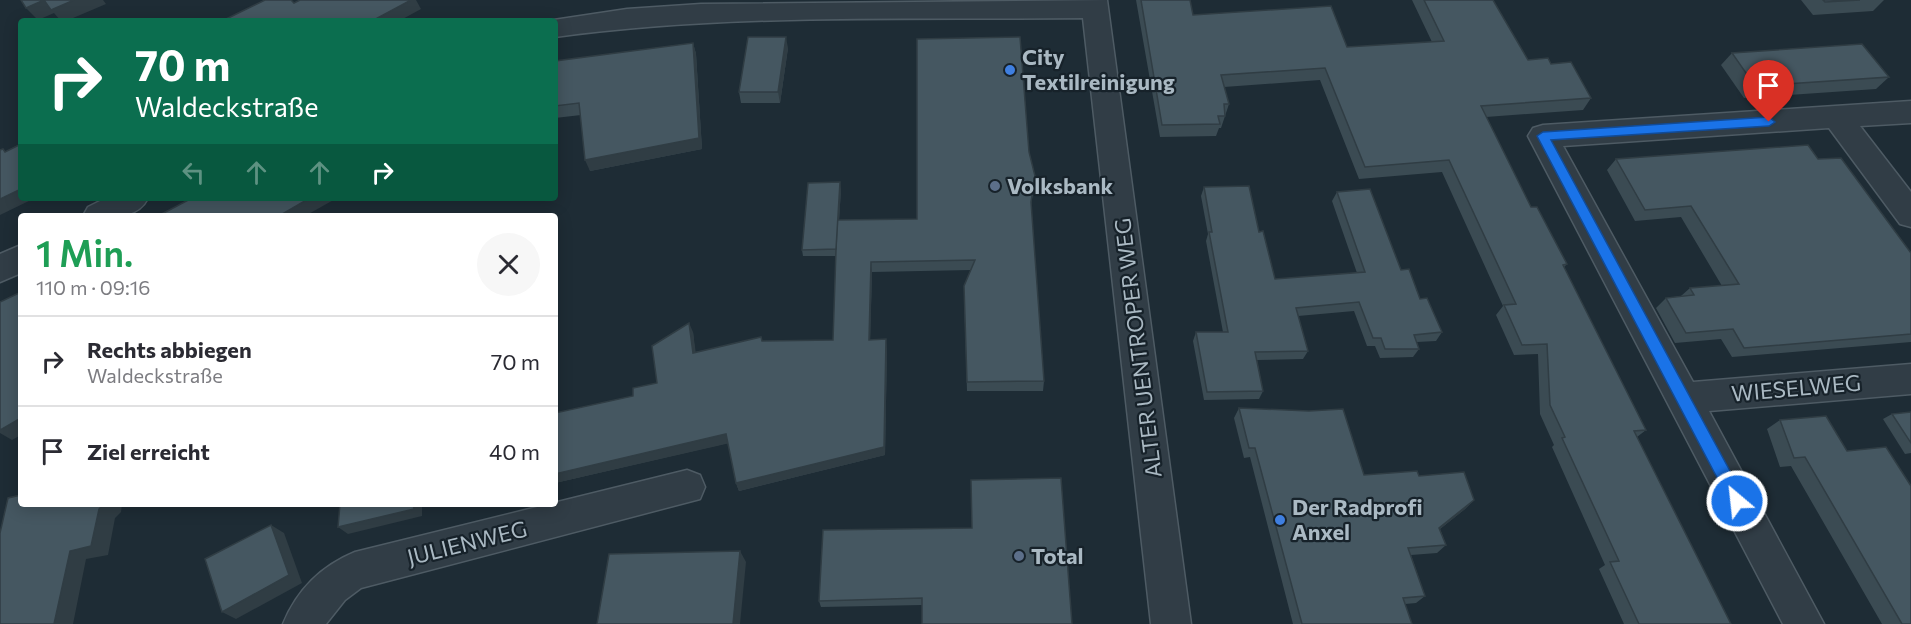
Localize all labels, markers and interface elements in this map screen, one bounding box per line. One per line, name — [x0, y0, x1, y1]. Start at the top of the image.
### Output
text: 70 m — [135, 38, 230, 90]
icon: right — [36, 42, 114, 120]
place label: City Textilreinigung — [1022, 43, 1175, 95]
pin — [1743, 60, 1794, 122]
marker: City Textilreinigung — [1003, 63, 1017, 77]
icon: arrive — [1752, 69, 1785, 102]
text: Waldeckstraße — [135, 90, 318, 123]
icon: left — [177, 156, 210, 189]
icon: ahead — [240, 156, 273, 189]
icon: ahead — [303, 156, 336, 189]
icon: right — [366, 156, 399, 189]
place label: Volksbank — [1007, 172, 1113, 199]
marker: Volksbank — [988, 179, 1002, 193]
street label: ALTER UENTROPER WEG — [1108, 217, 1167, 479]
text: 1 Min. — [36, 230, 133, 274]
button: close — [477, 233, 540, 296]
text: 110 m · 09:16 — [36, 275, 150, 299]
text: Rechts abbiegen — [87, 336, 252, 363]
icon: right — [36, 345, 69, 378]
text: 70 m — [491, 348, 540, 375]
text: Waldeckstraße — [87, 363, 223, 387]
street label: WIESELWEG — [1730, 368, 1862, 407]
icon: arrive — [36, 435, 69, 468]
text: Ziel erreicht — [87, 438, 210, 465]
text: 40 m — [489, 438, 540, 465]
position arrow — [1705, 469, 1769, 533]
place label: Der Radprofi Anxel — [1292, 493, 1423, 545]
marker: Der Radprofi Anxel — [1273, 513, 1287, 527]
street label: JULIENWEG — [404, 515, 530, 570]
place label: Total — [1031, 542, 1084, 569]
marker: Total — [1012, 549, 1026, 563]

